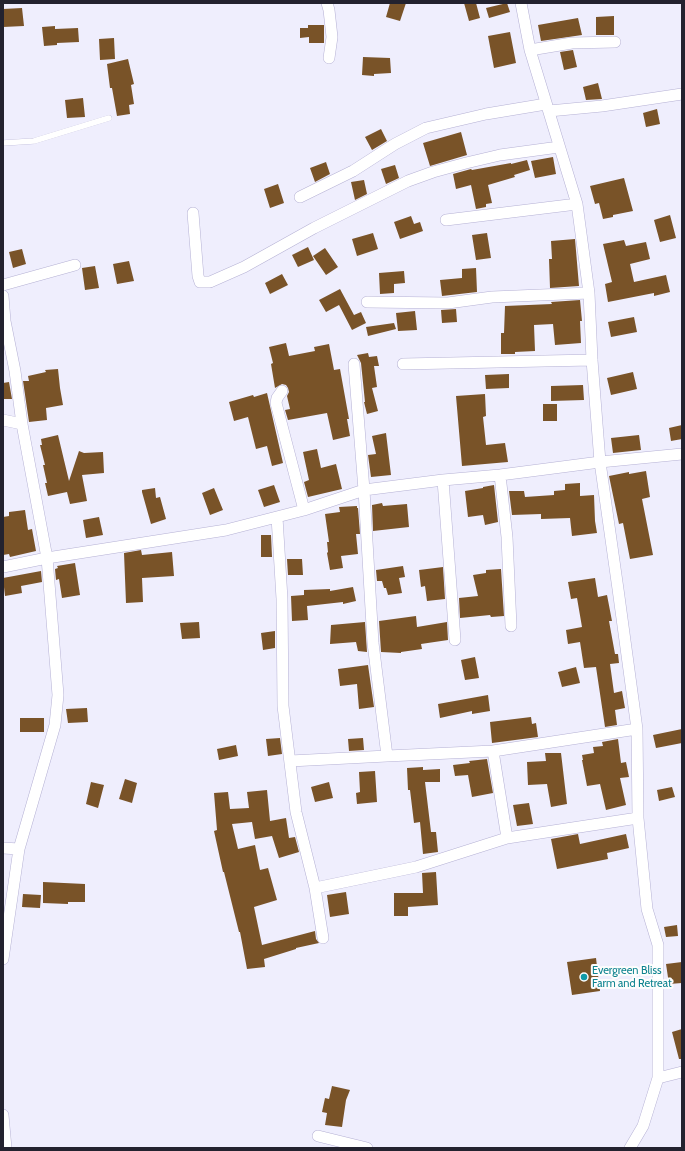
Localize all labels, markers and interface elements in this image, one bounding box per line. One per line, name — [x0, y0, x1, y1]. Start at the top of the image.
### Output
place label: Evergreen Bliss Farm and Retreat — [592, 964, 672, 990]
marker: Evergreen Bliss Farm and Retreat — [579, 972, 589, 982]

